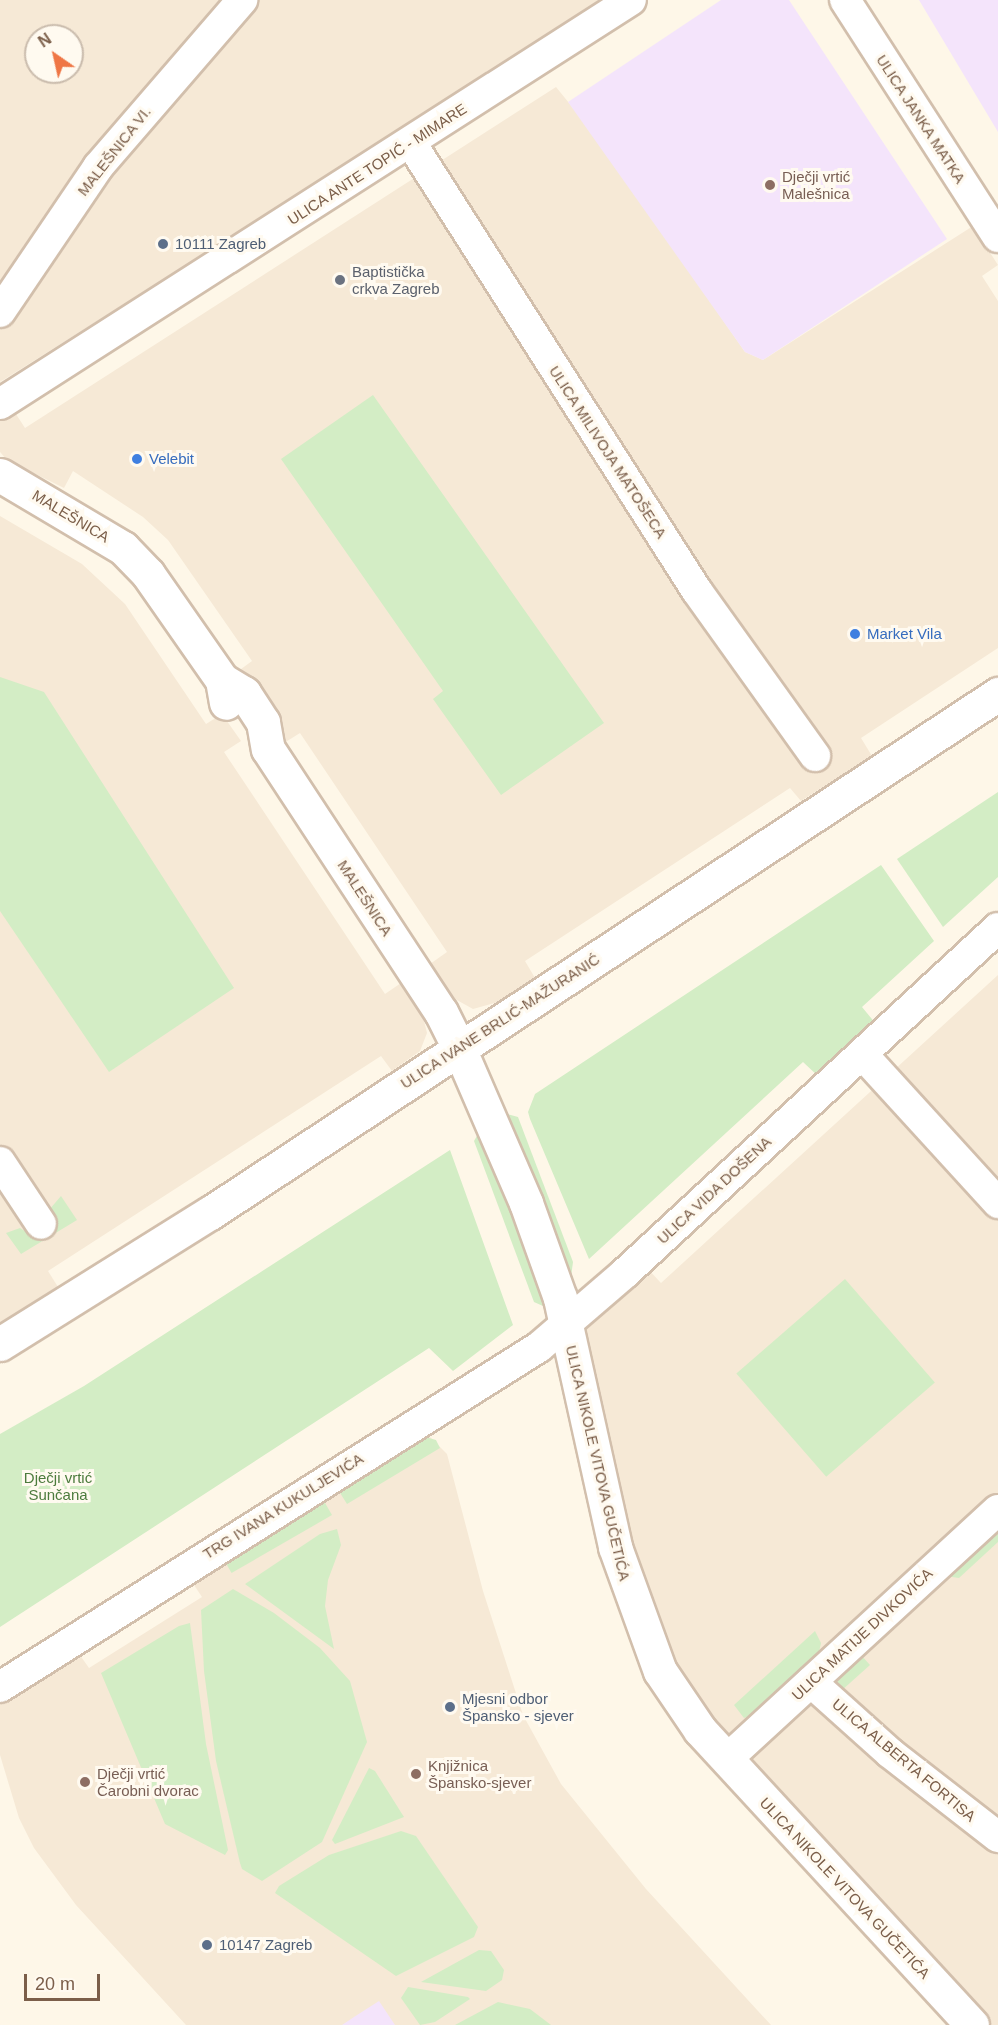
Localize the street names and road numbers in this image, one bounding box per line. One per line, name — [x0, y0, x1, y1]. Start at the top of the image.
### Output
street label: ULICA JANKA MATKA — [872, 51, 970, 187]
street label: ULICA ANTE TOPIĆ - MIMARE — [283, 99, 471, 229]
street label: MALEŠNICA VI. — [73, 102, 155, 200]
street label: ULICA MILIVOJA MATOŠECA — [545, 362, 671, 542]
street label: MALEŠNICA — [29, 486, 113, 546]
street label: MALEŠNICA — [334, 857, 396, 939]
street label: ULICA IVANE BRLIĆ-MAŽURANIĆ — [397, 950, 603, 1092]
street label: ULICA VIDA DOŠENA — [653, 1132, 775, 1248]
street label: ULICA NIKOLE VITOVA GUČETIĆA — [562, 1343, 634, 1583]
street label: TRG IVANA KUKULJEVIĆA — [199, 1449, 367, 1563]
street label: ULICA MATIJE DIVKOVIĆA — [788, 1564, 936, 1704]
street label: ULICA ALBERTA FORTISA — [828, 1694, 980, 1826]
street label: ULICA NIKOLE VITOVA GUČETIĆA — [756, 1793, 934, 1983]

